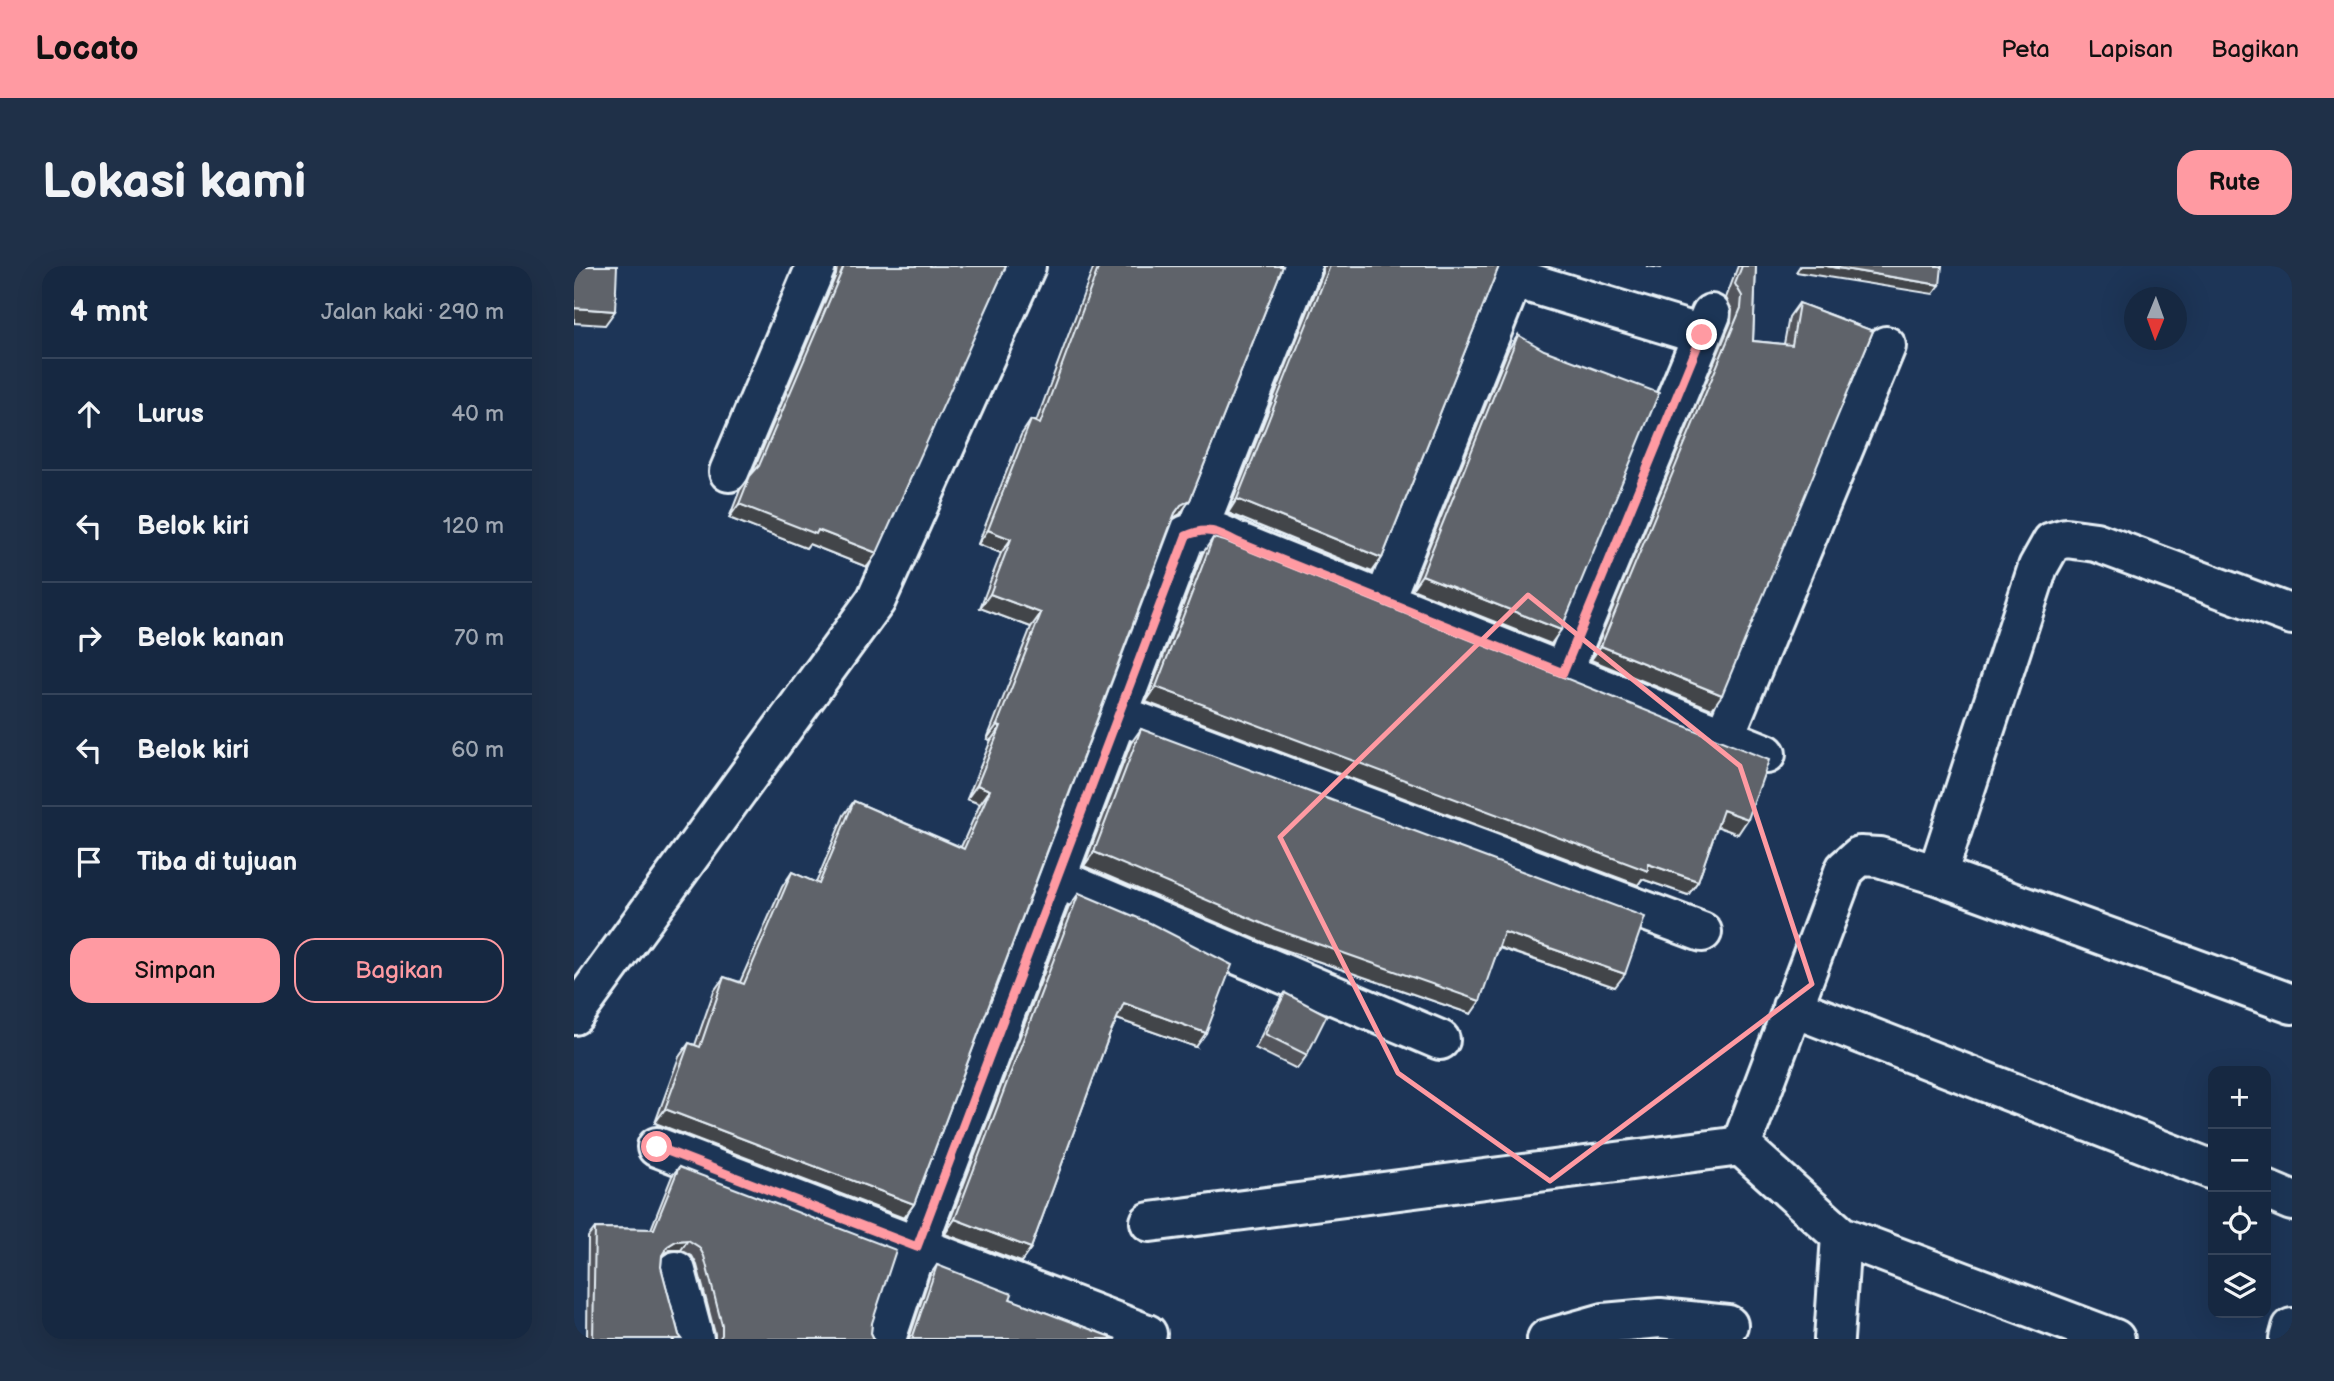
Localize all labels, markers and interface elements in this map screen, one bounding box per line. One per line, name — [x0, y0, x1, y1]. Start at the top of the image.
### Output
text: Locato — [35, 29, 139, 69]
text: Peta — [2001, 35, 2050, 64]
text: Lapisan — [2088, 35, 2173, 64]
text: Bagikan — [2211, 35, 2299, 64]
button: Rute — [2177, 150, 2292, 215]
text: Lokasi kami — [42, 153, 306, 212]
north arrow — [2124, 287, 2187, 350]
text: 4 mnt — [70, 294, 148, 330]
text: Jalan kaki · 290 m — [321, 298, 504, 326]
route end — [1686, 319, 1717, 350]
icon: ahead — [70, 395, 108, 433]
text: Lurus — [137, 399, 204, 430]
text: 40 m — [451, 400, 504, 428]
icon: left — [70, 507, 108, 545]
text: Belok kiri — [137, 511, 249, 542]
text: 120 m — [443, 512, 504, 540]
icon: right — [70, 619, 108, 657]
text: Belok kanan — [137, 623, 284, 654]
text: 70 m — [454, 624, 504, 652]
icon: left — [70, 731, 108, 769]
text: Belok kiri — [137, 735, 249, 766]
text: 60 m — [451, 736, 504, 764]
icon: arrive — [70, 843, 108, 881]
text: Tiba di tujuan — [137, 847, 297, 878]
button: Simpan — [70, 938, 280, 1003]
button: Bagikan — [294, 938, 504, 1003]
map controls — [2208, 1066, 2271, 1318]
button: + — [2208, 1066, 2271, 1129]
button: − — [2208, 1129, 2271, 1192]
route start — [641, 1131, 672, 1162]
button: locate — [2208, 1192, 2271, 1255]
button: layers — [2208, 1255, 2271, 1318]

